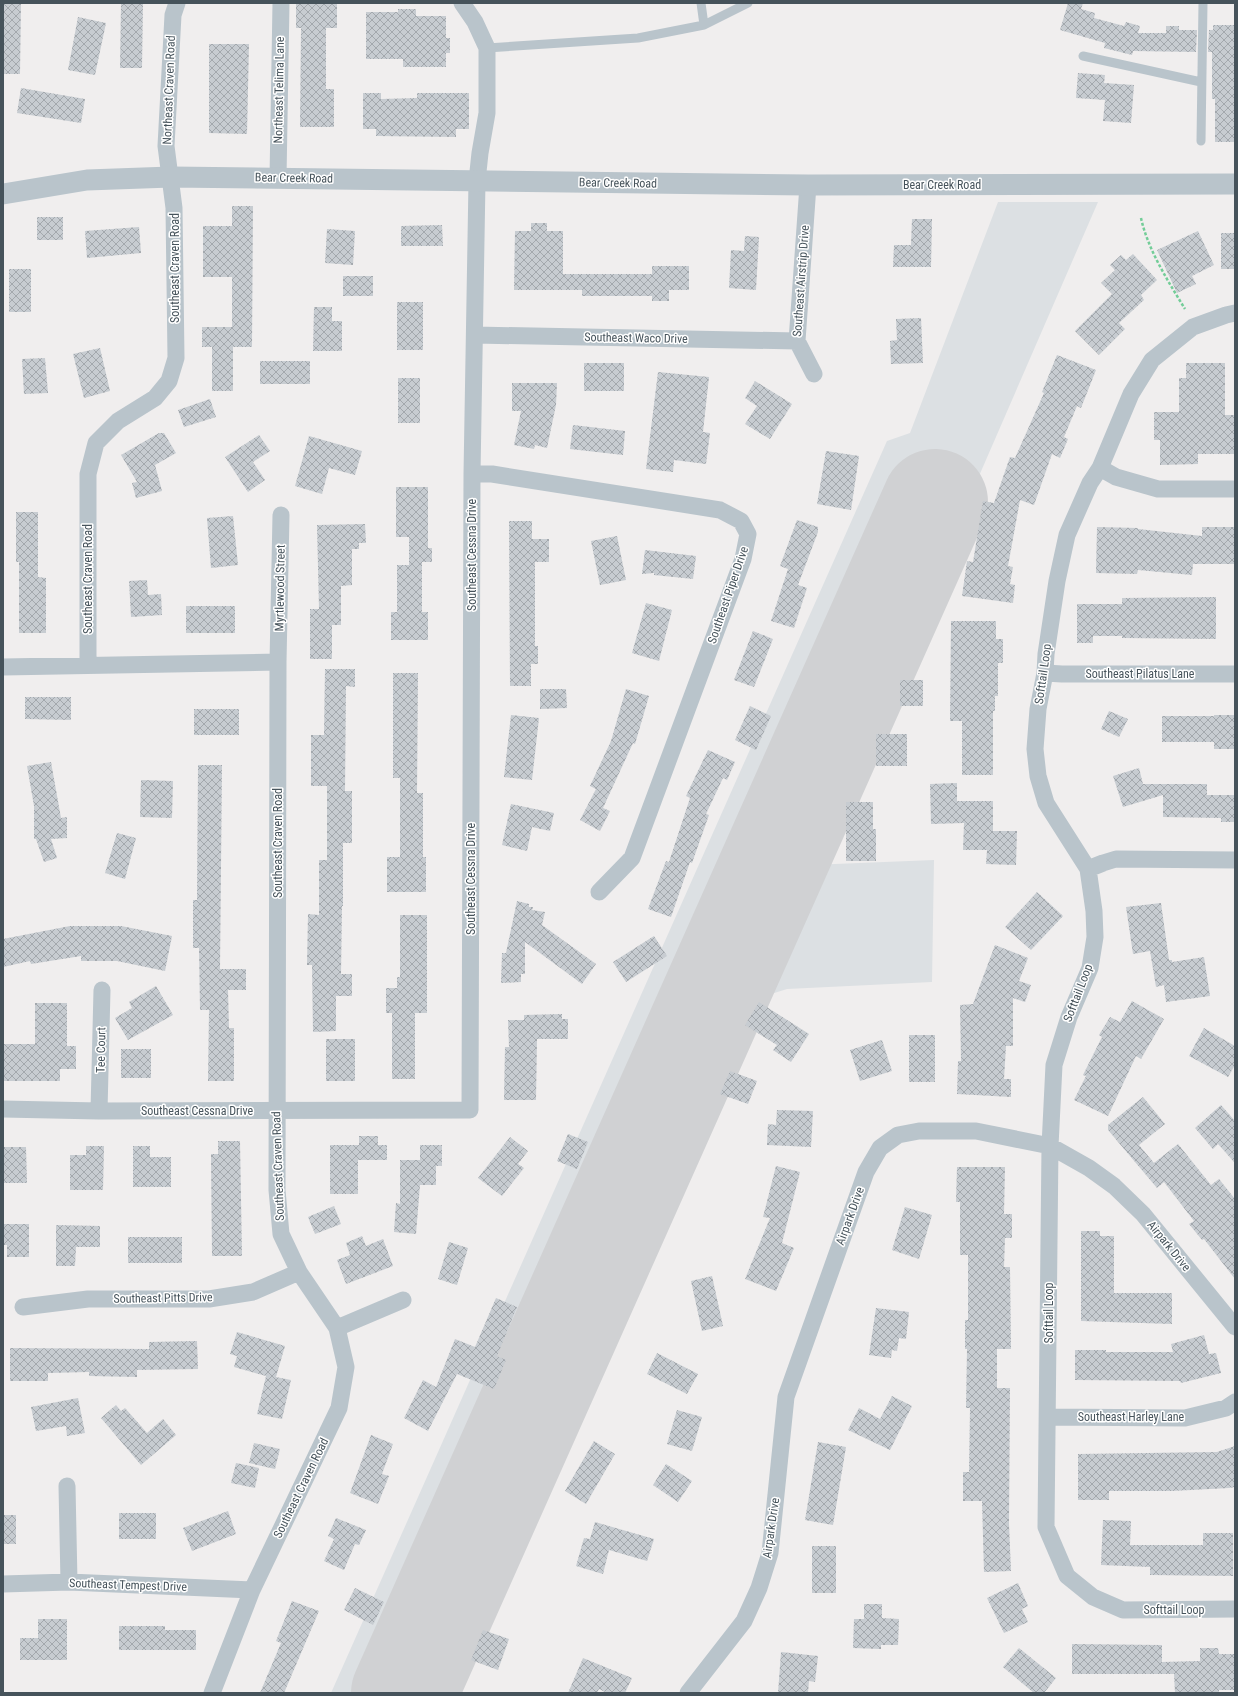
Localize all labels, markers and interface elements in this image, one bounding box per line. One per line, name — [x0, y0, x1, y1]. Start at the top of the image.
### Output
street label: Northeast Craven Road — [160, 35, 178, 145]
street label: Northeast Telima Lane — [271, 36, 287, 144]
street label: Bear Creek Road — [255, 170, 333, 186]
street label: Bear Creek Road — [579, 175, 657, 191]
street label: Bear Creek Road — [903, 178, 981, 192]
street label: Southeast Craven Road — [168, 213, 182, 323]
street label: Southeast Airstrip Drive — [790, 224, 812, 337]
street label: Southeast Waco Drive — [584, 330, 688, 346]
street label: Southeast Cessna Drive — [465, 499, 479, 611]
street label: Southeast Craven Road — [81, 524, 95, 634]
street label: Myrtlewood Street — [272, 544, 288, 631]
street label: Southeast Piper Drive — [705, 544, 751, 645]
street label: Softtail Loop — [1032, 643, 1054, 705]
street label: Southeast Pilatus Lane — [1086, 667, 1195, 681]
street label: Southeast Craven Road — [271, 788, 285, 898]
street label: Southeast Cessna Drive — [464, 823, 478, 935]
street label: Softtail Loop — [1061, 962, 1095, 1024]
street label: Tee Court — [94, 1027, 108, 1073]
street label: Southeast Cessna Drive — [141, 1104, 253, 1118]
street label: Southeast Craven Road — [269, 1111, 287, 1221]
street label: Airpark Drive — [833, 1185, 867, 1247]
street label: Airpark Drive — [1144, 1218, 1194, 1274]
street label: Softtail Loop — [1042, 1283, 1056, 1343]
street label: Southeast Pitts Drive — [113, 1290, 213, 1306]
street label: Southeast Harley Lane — [1078, 1410, 1185, 1424]
street label: Southeast Craven Road — [271, 1436, 331, 1540]
street label: Airpark Drive — [760, 1497, 782, 1559]
street label: Southeast Tempest Drive — [69, 1576, 188, 1594]
street label: Softtail Loop — [1144, 1603, 1204, 1617]

